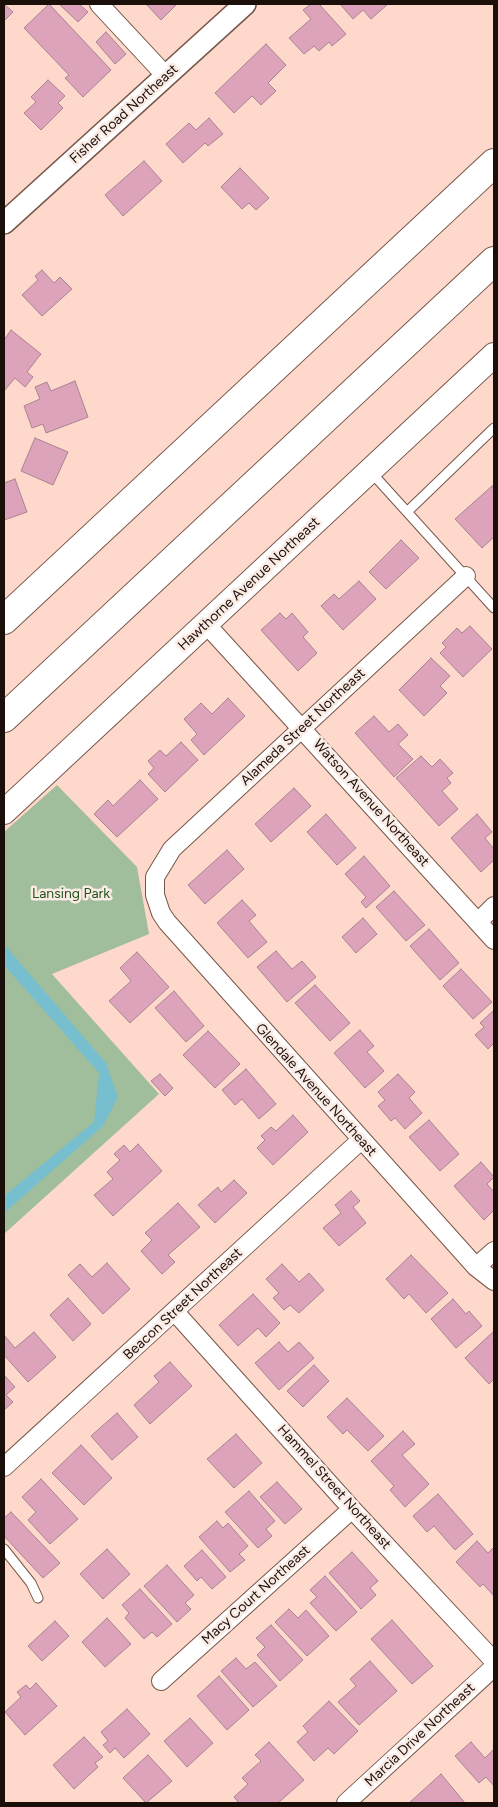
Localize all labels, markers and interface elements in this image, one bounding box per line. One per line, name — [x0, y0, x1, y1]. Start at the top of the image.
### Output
street label: Fisher Road Northeast — [66, 61, 182, 167]
street label: Hawthorne Avenue Northeast — [175, 514, 323, 654]
street label: Alameda Street Northeast — [237, 665, 369, 789]
street label: Watson Avenue Northeast — [309, 736, 433, 870]
park label: Lansing Park — [32, 886, 110, 902]
street label: Glendale Avenue Northeast — [252, 1020, 380, 1160]
street label: Beacon Street Northeast — [120, 1245, 246, 1363]
street label: Hammel Street Northeast — [274, 1421, 394, 1553]
street label: Macy Court Northeast — [198, 1542, 314, 1648]
street label: Marcia Drive Northeast — [361, 1680, 479, 1790]

